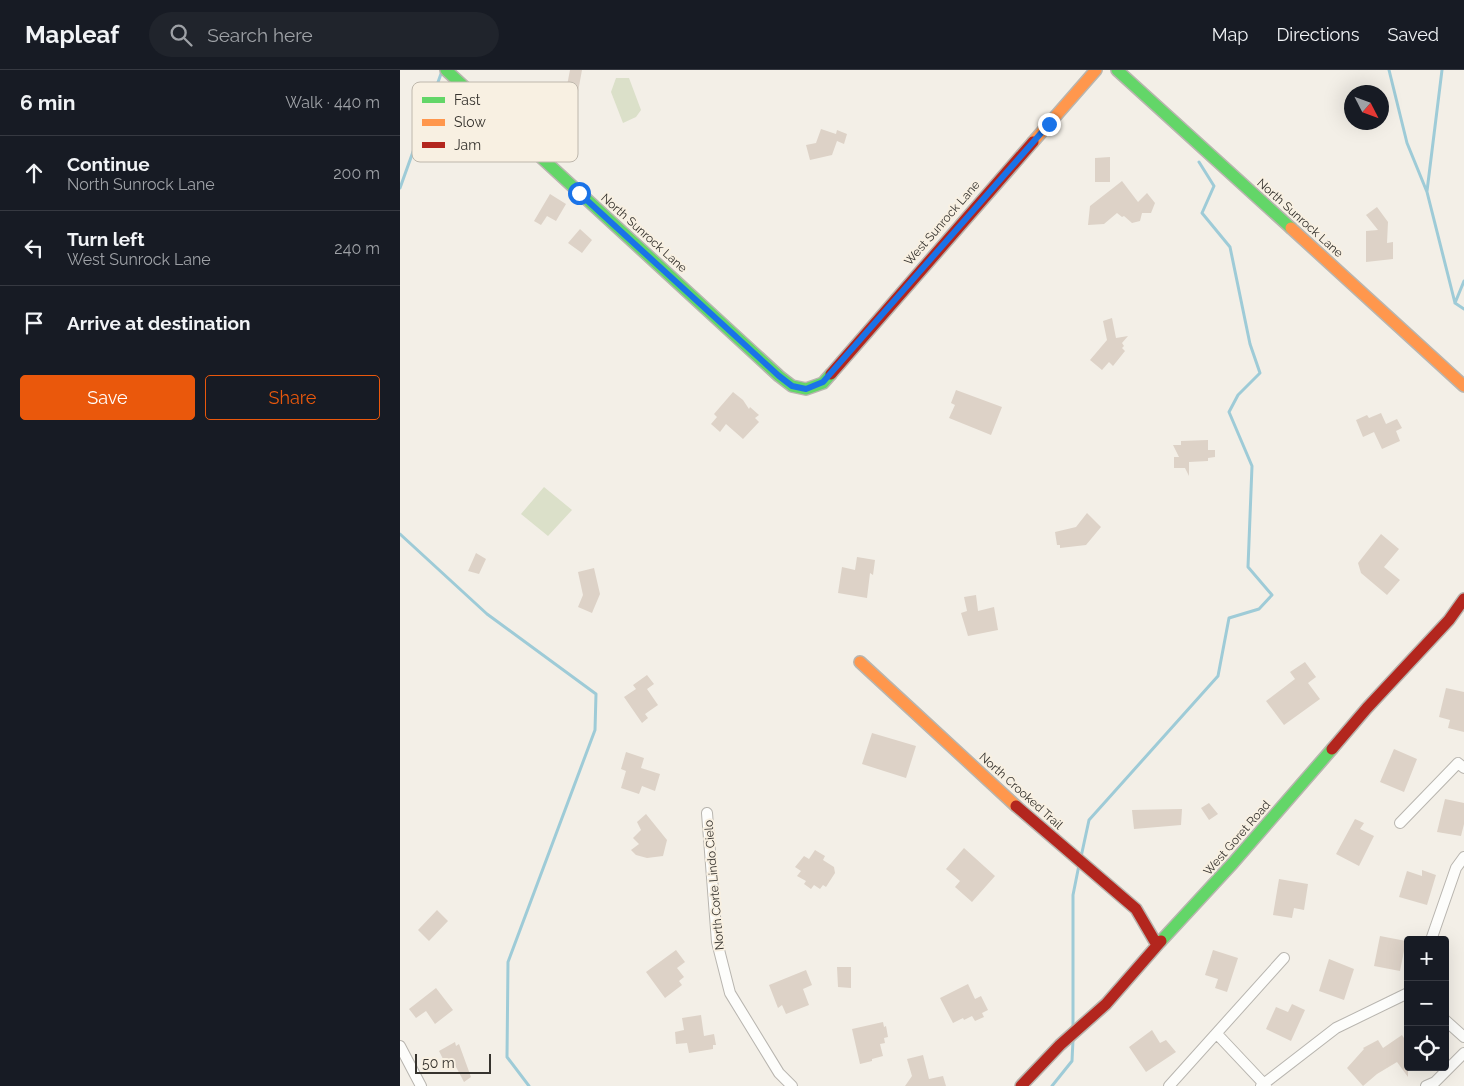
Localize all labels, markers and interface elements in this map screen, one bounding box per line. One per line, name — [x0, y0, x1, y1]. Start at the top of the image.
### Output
search box — [149, 12, 499, 57]
text: Mapleaf — [25, 20, 119, 49]
icon: search — [167, 21, 195, 49]
text: Search here — [207, 24, 313, 46]
text: Map — [1212, 24, 1248, 45]
text: Directions — [1276, 24, 1360, 45]
text: Saved — [1388, 24, 1439, 45]
legend — [412, 82, 578, 162]
north arrow — [1344, 85, 1389, 130]
text: 6 min — [20, 90, 75, 115]
text: Fast — [454, 92, 481, 108]
text: Walk · 440 m — [285, 93, 380, 112]
route end — [1038, 113, 1061, 136]
text: Slow — [454, 114, 486, 130]
text: Jam — [454, 137, 481, 153]
text: Continue — [67, 153, 150, 175]
icon: ahead — [20, 159, 48, 187]
text: 200 m — [333, 164, 380, 183]
text: North Sunrock Lane — [67, 175, 215, 194]
street label: North Sunrock Lane — [1254, 176, 1346, 260]
street label: West Sunrock Lane — [901, 178, 983, 268]
route start — [568, 182, 591, 205]
street label: North Sunrock Lane — [598, 191, 690, 275]
text: Turn left — [67, 228, 144, 250]
icon: left — [20, 234, 48, 262]
text: 240 m — [334, 239, 380, 258]
text: West Sunrock Lane — [67, 250, 211, 269]
icon: arrive — [20, 309, 48, 337]
text: Arrive at destination — [67, 312, 251, 334]
button: Save — [20, 375, 195, 420]
button: Share — [205, 375, 380, 420]
street label: North Crooked Trail — [976, 750, 1066, 833]
street label: West Goret Road — [1201, 798, 1273, 878]
street label: North Corte Lindo Cielo — [701, 819, 727, 951]
map controls — [1404, 936, 1449, 1071]
button: + — [1404, 936, 1449, 981]
button: − — [1404, 981, 1449, 1026]
button: locate — [1404, 1026, 1449, 1071]
scale bar — [415, 1051, 491, 1074]
text: 50 m — [422, 1055, 455, 1071]

